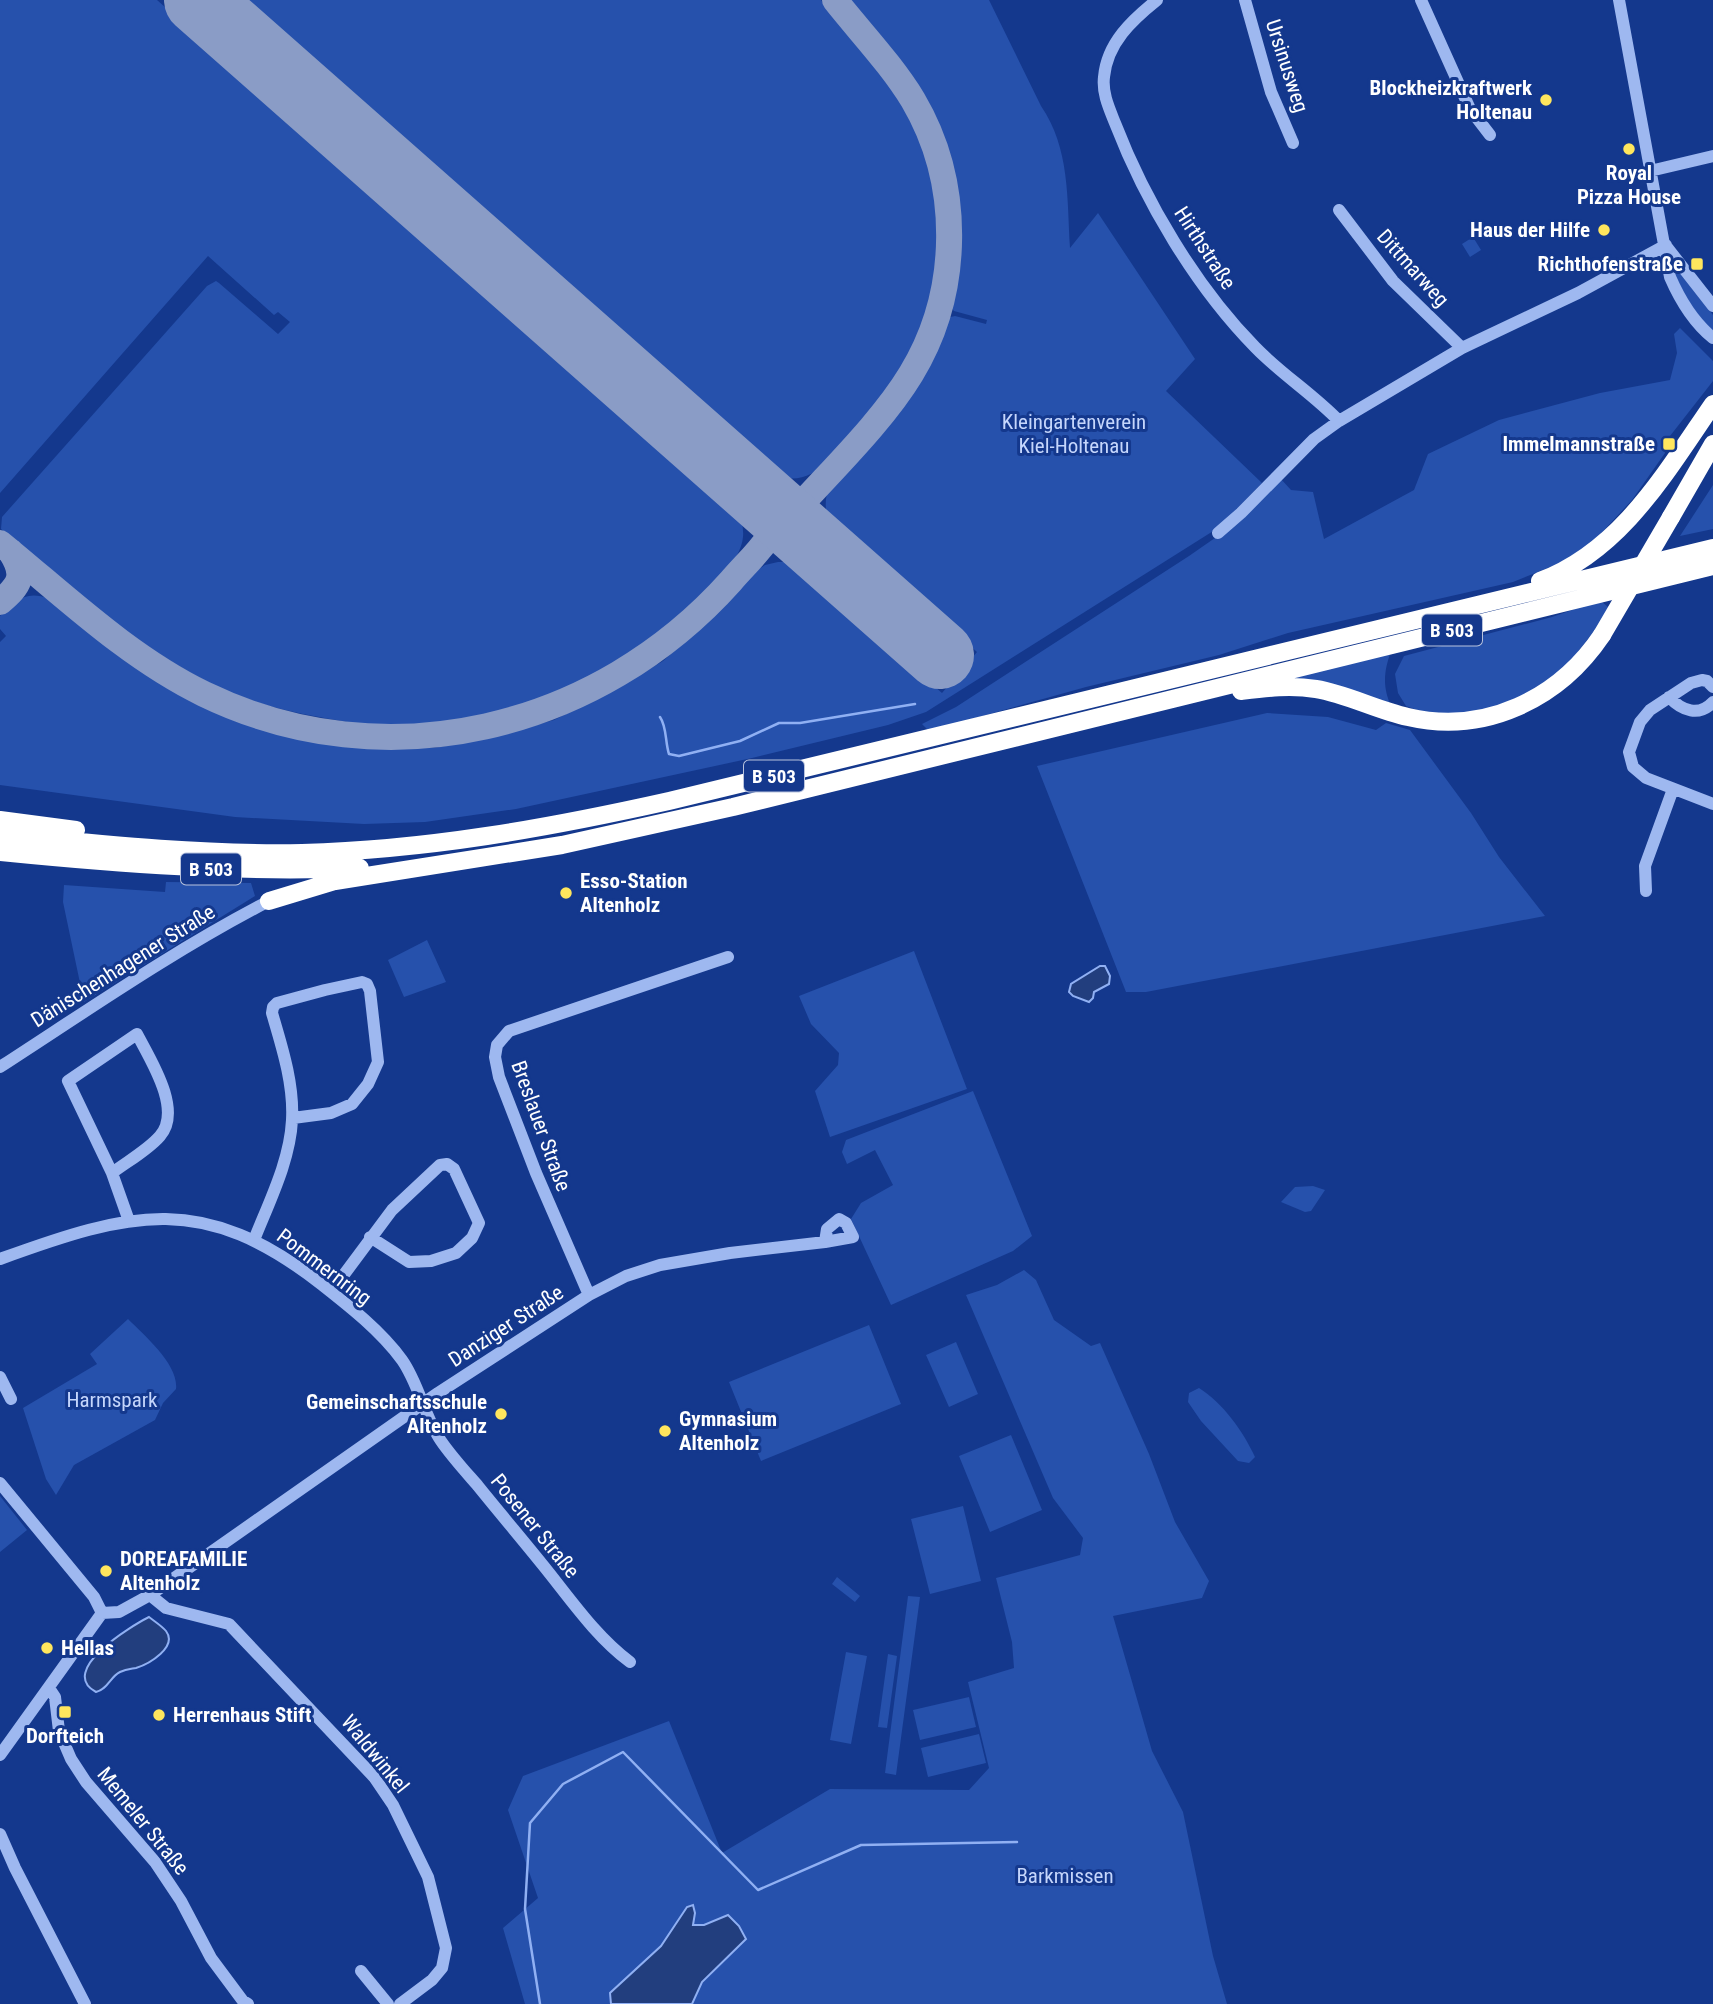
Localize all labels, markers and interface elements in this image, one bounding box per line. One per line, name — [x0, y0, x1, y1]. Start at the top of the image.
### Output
street label: Ursinusweg — [1261, 16, 1313, 116]
place label: Blockheizkraftwerk Holtenau — [1369, 76, 1533, 124]
marker: Blockheizkraftwerk Holtenau — [1538, 92, 1554, 108]
marker: Royal Pizza House — [1621, 141, 1637, 157]
place label: Royal Pizza House — [1577, 161, 1681, 209]
street label: Hirthstraße — [1169, 202, 1241, 294]
place label: Haus der Hilfe — [1470, 218, 1590, 242]
marker: Haus der Hilfe — [1596, 222, 1612, 238]
street label: Dittmarweg — [1372, 224, 1454, 312]
place label: Richthofenstraße — [1538, 252, 1683, 276]
marker: Richthofenstraße — [1689, 256, 1705, 272]
park label: Kleingartenverein Kiel-Holtenau — [1002, 410, 1146, 458]
place label: Immelmannstraße — [1502, 432, 1655, 456]
marker: Immelmannstraße — [1661, 436, 1677, 452]
road number: B 503 — [1422, 614, 1482, 646]
road number: B 503 — [744, 761, 804, 792]
road number: B 503 — [181, 854, 241, 884]
place label: Esso-Station Altenholz — [580, 869, 688, 917]
marker: Esso-Station Altenholz — [558, 885, 574, 901]
street label: Dänischenhagener Straße — [27, 900, 219, 1032]
street label: Breslauer Straße — [506, 1057, 576, 1195]
street label: Pommernring — [272, 1224, 376, 1310]
street label: Danziger Straße — [444, 1280, 568, 1372]
park label: Harmspark — [66, 1388, 158, 1412]
place label: Gemeinschaftsschule Altenholz — [306, 1390, 487, 1438]
marker: Gemeinschaftsschule Altenholz — [493, 1406, 509, 1422]
place label: Gymnasium Altenholz — [679, 1407, 777, 1455]
marker: Gymnasium Altenholz — [657, 1423, 673, 1439]
street label: Posener Straße — [486, 1469, 584, 1583]
place label: DOREAFAMILIE Altenholz — [120, 1547, 247, 1595]
marker: DOREAFAMILIE Altenholz — [98, 1563, 114, 1579]
place label: Hellas — [61, 1636, 114, 1660]
marker: Hellas — [39, 1640, 55, 1656]
place label: Herrenhaus Stift — [173, 1703, 311, 1727]
marker: Dorfteich — [57, 1704, 73, 1720]
marker: Herrenhaus Stift — [151, 1707, 167, 1723]
street label: Waldwinkel — [336, 1710, 414, 1798]
place label: Dorfteich — [26, 1724, 104, 1748]
street label: Memeler Straße — [92, 1762, 194, 1880]
park label: Barkmissen — [1016, 1864, 1114, 1888]

